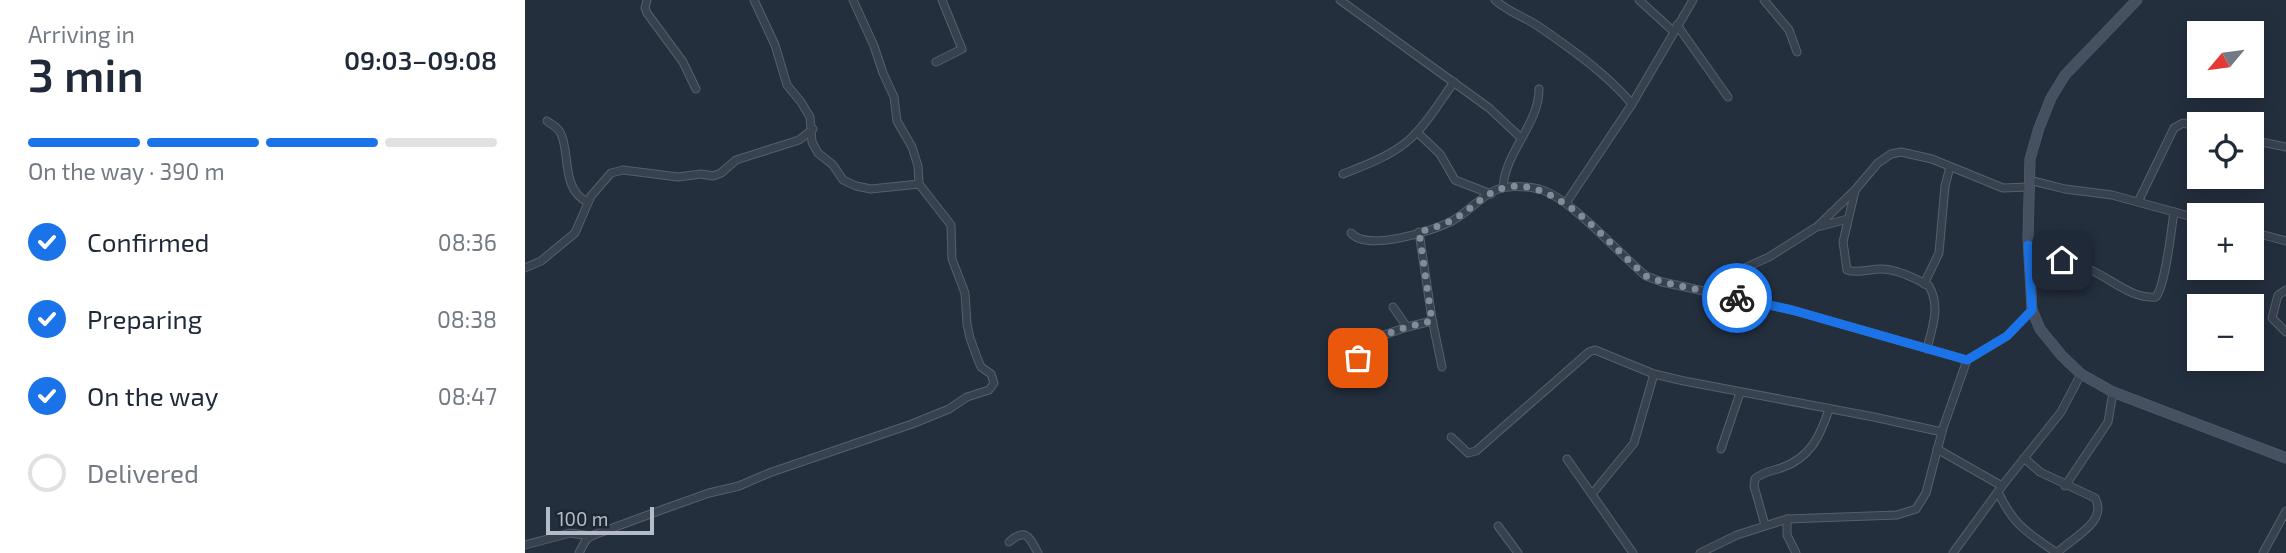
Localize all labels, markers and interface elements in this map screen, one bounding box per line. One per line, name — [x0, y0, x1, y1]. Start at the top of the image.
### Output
text: Arriving in — [28, 20, 135, 48]
north arrow — [2187, 21, 2265, 98]
map controls — [2187, 21, 2264, 371]
text: 09:03–09:08 — [344, 44, 497, 75]
text: 3 min — [28, 46, 144, 101]
button: locate — [2187, 112, 2264, 189]
text: On the way · 390 m — [28, 157, 225, 185]
button: + — [2187, 203, 2264, 280]
icon: check — [28, 223, 66, 261]
text: Confirmed — [87, 226, 210, 257]
text: 08:36 — [438, 228, 497, 256]
pin — [2032, 230, 2092, 290]
icon: home — [2043, 241, 2081, 279]
courier — [1702, 263, 1772, 333]
icon: bike — [1718, 279, 1756, 317]
button: − — [2187, 294, 2264, 371]
icon: check — [28, 300, 66, 338]
text: Preparing — [87, 303, 202, 334]
text: 08:38 — [437, 305, 497, 333]
pin — [1328, 328, 1388, 388]
icon: bag — [1339, 339, 1377, 377]
icon: check — [28, 377, 66, 415]
text: On the way — [87, 380, 218, 411]
text: 08:47 — [438, 382, 497, 410]
text: Delivered — [87, 457, 199, 488]
scale bar — [546, 504, 655, 536]
text: 100 m — [557, 507, 608, 530]

